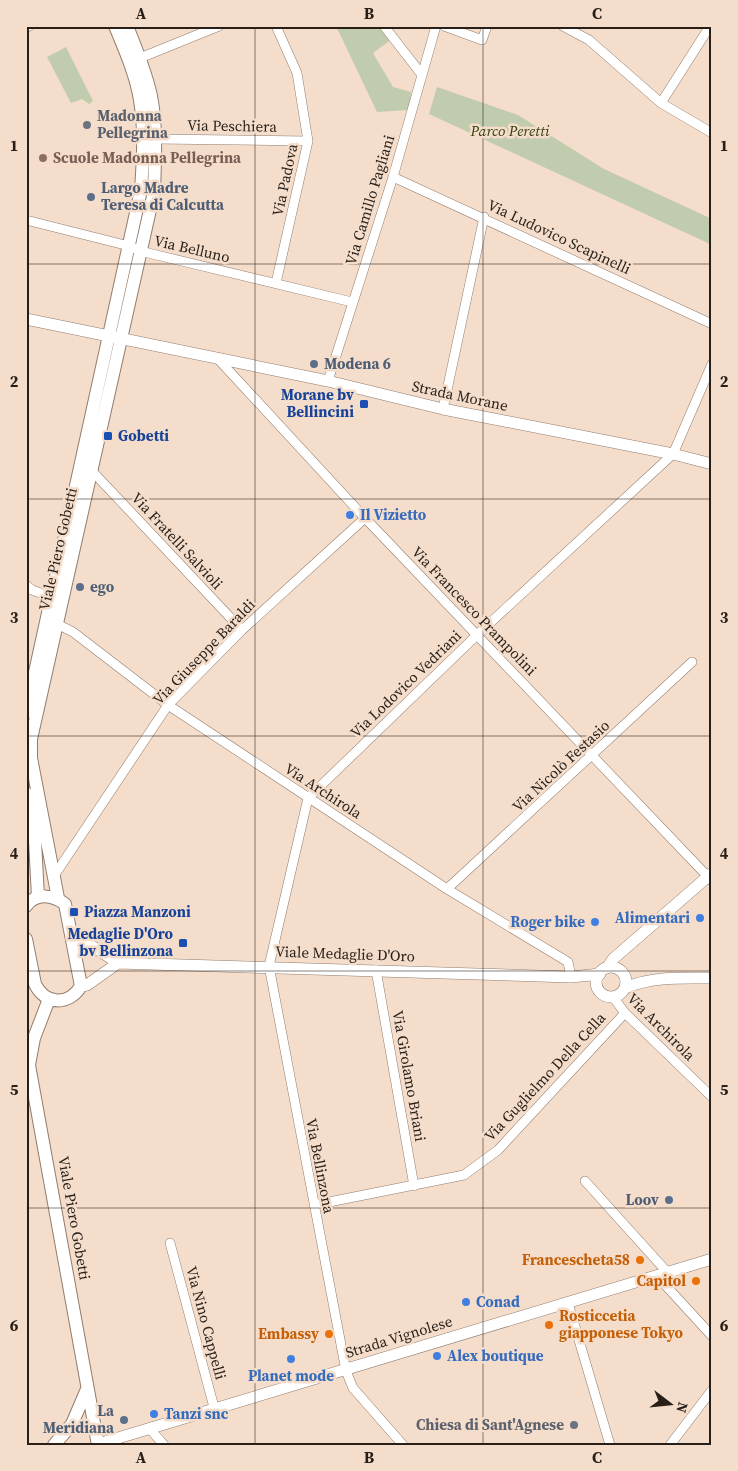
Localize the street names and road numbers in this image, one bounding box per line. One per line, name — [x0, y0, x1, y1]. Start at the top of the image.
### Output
street label: Via Peschiera — [187, 114, 278, 137]
street label: Via Camillo Pagliani — [340, 132, 399, 267]
street label: Via Padova — [267, 141, 302, 218]
street label: Via Ludovico Scapinelli — [484, 194, 634, 279]
street label: Via Belluno — [152, 230, 232, 267]
street label: Strada Morane — [410, 375, 510, 416]
street label: Viale Piero Gobetti — [33, 485, 82, 612]
street label: Via Fratelli Salvioli — [127, 488, 228, 594]
street label: Via Francesco Prampolini — [407, 541, 542, 680]
street label: Via Giuseppe Baraldi — [148, 594, 260, 709]
street label: Via Lodovico Vedriani — [345, 625, 466, 742]
street label: Via Nicolò Festasio — [507, 715, 614, 816]
street label: Via Archirola — [281, 758, 366, 824]
street label: Viale Medaglie D'Oro — [275, 941, 415, 966]
street label: Via Archirola — [623, 988, 700, 1066]
street label: Via Guglielmo Della Cella — [479, 1007, 610, 1146]
street label: Via Girolamo Briani — [388, 1009, 431, 1143]
street label: Via Bellinzona — [301, 1117, 340, 1216]
street label: Viale Piero Gobetti — [53, 1154, 96, 1281]
street label: Via Nino Cappelli — [181, 1264, 232, 1382]
street label: Strada Vignolese — [343, 1310, 455, 1363]

